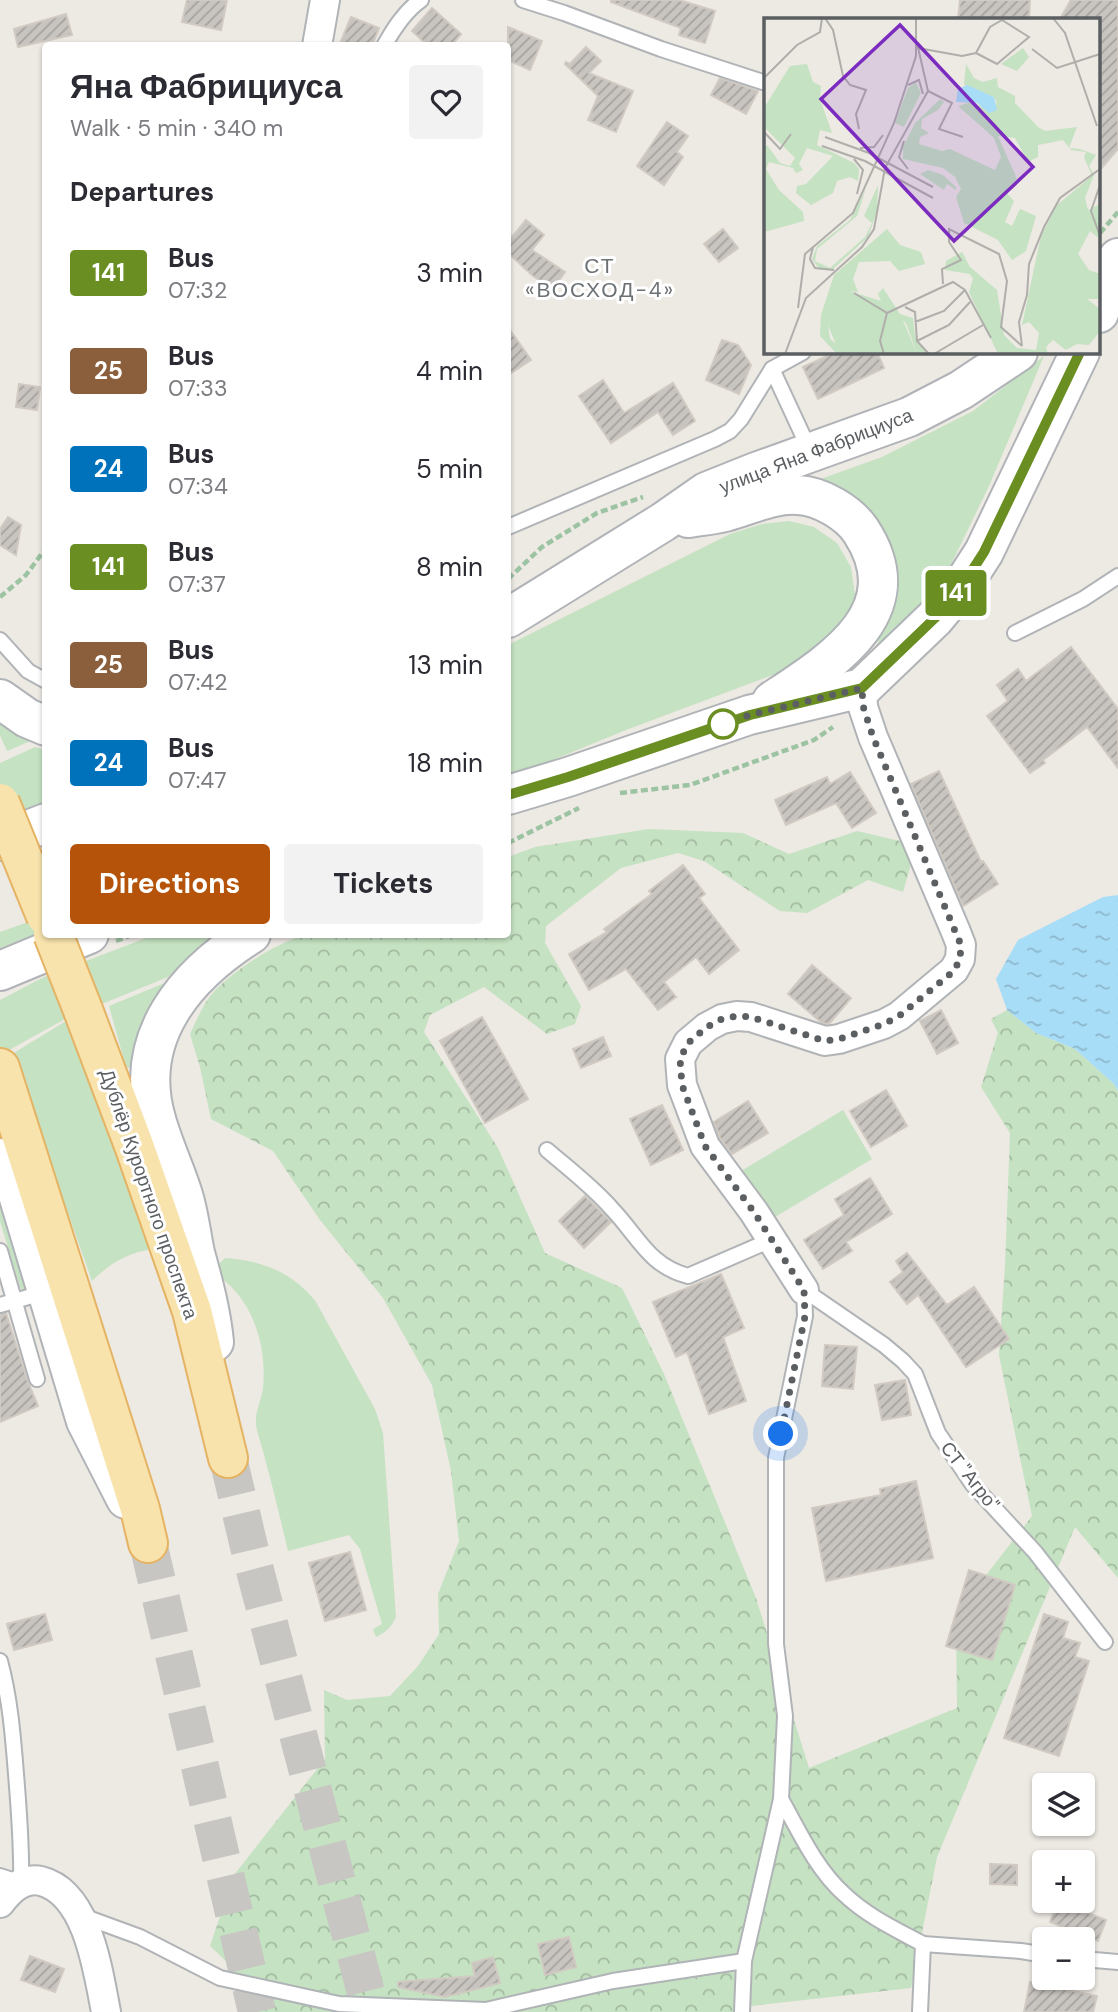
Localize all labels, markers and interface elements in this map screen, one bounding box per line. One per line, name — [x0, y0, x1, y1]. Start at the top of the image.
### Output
inset map — [764, 18, 1100, 354]
text: Яна Фабрициуса — [70, 65, 342, 108]
button: heart — [409, 65, 483, 139]
text: Walk · 5 min · 340 m — [70, 113, 283, 143]
text: Departures — [70, 175, 214, 209]
text: Bus — [168, 241, 214, 275]
district label: СТ «ВОСХОД-4» — [525, 252, 675, 304]
text: 3 min — [416, 256, 483, 290]
text: 141 — [92, 257, 125, 288]
text: 07:32 — [168, 275, 227, 305]
text: Bus — [168, 339, 214, 373]
text: 4 min — [416, 354, 483, 388]
text: 25 — [94, 355, 123, 386]
text: 07:33 — [168, 373, 228, 403]
street label: улица Яна Фабрициуса — [716, 402, 917, 499]
text: Bus — [168, 437, 214, 471]
text: 5 min — [416, 452, 483, 486]
text: 24 — [94, 453, 123, 484]
text: 07:34 — [168, 471, 228, 501]
text: Bus — [168, 535, 214, 569]
text: 8 min — [416, 550, 483, 584]
text: 141 — [92, 551, 125, 582]
text: 07:37 — [168, 569, 226, 599]
line badge: 141 — [916, 570, 996, 616]
text: 141 — [939, 577, 973, 608]
text: Bus — [168, 633, 214, 667]
text: 13 min — [408, 648, 483, 682]
text: 25 — [94, 649, 123, 680]
text: 07:42 — [168, 667, 228, 697]
unlabelled marker — [708, 709, 738, 739]
text: Bus — [168, 731, 214, 765]
text: 18 min — [408, 746, 483, 780]
text: 24 — [94, 747, 123, 778]
text: 07:47 — [168, 765, 227, 795]
button: Directions — [70, 844, 270, 924]
button: Tickets — [284, 844, 483, 924]
street label: Дублёр Курортного проспекта — [94, 1065, 204, 1323]
your location — [763, 1416, 798, 1451]
street label: СТ "Агро" — [935, 1436, 1005, 1516]
map controls — [1032, 1773, 1095, 1990]
button: layers — [1032, 1773, 1095, 1836]
button: + — [1032, 1850, 1095, 1913]
button: − — [1032, 1927, 1095, 1990]

